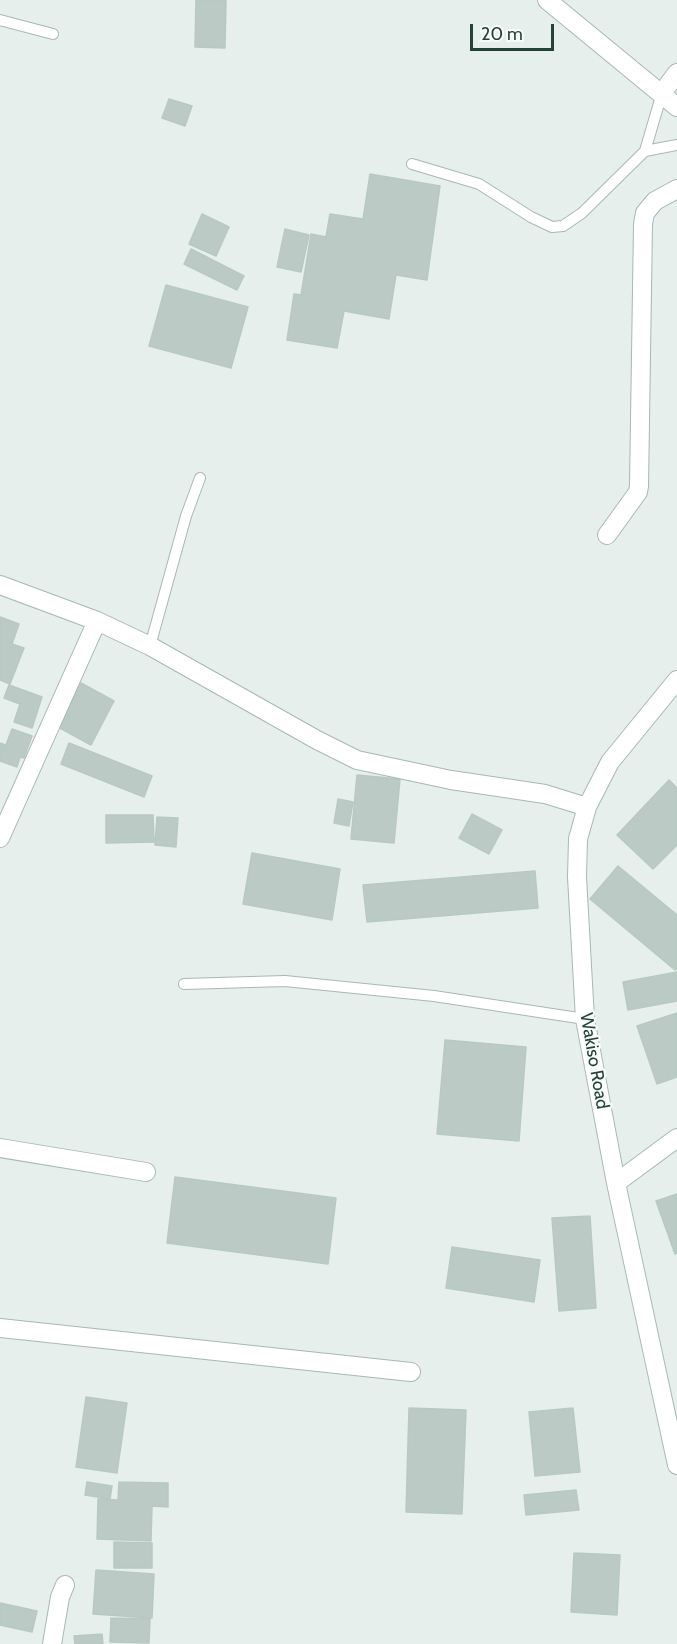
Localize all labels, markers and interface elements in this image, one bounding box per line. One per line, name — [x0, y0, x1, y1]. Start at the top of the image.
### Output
scale bar — [473, 12, 557, 50]
text: 20 m — [481, 23, 523, 45]
street label: Wakiso Road — [575, 1011, 613, 1111]

